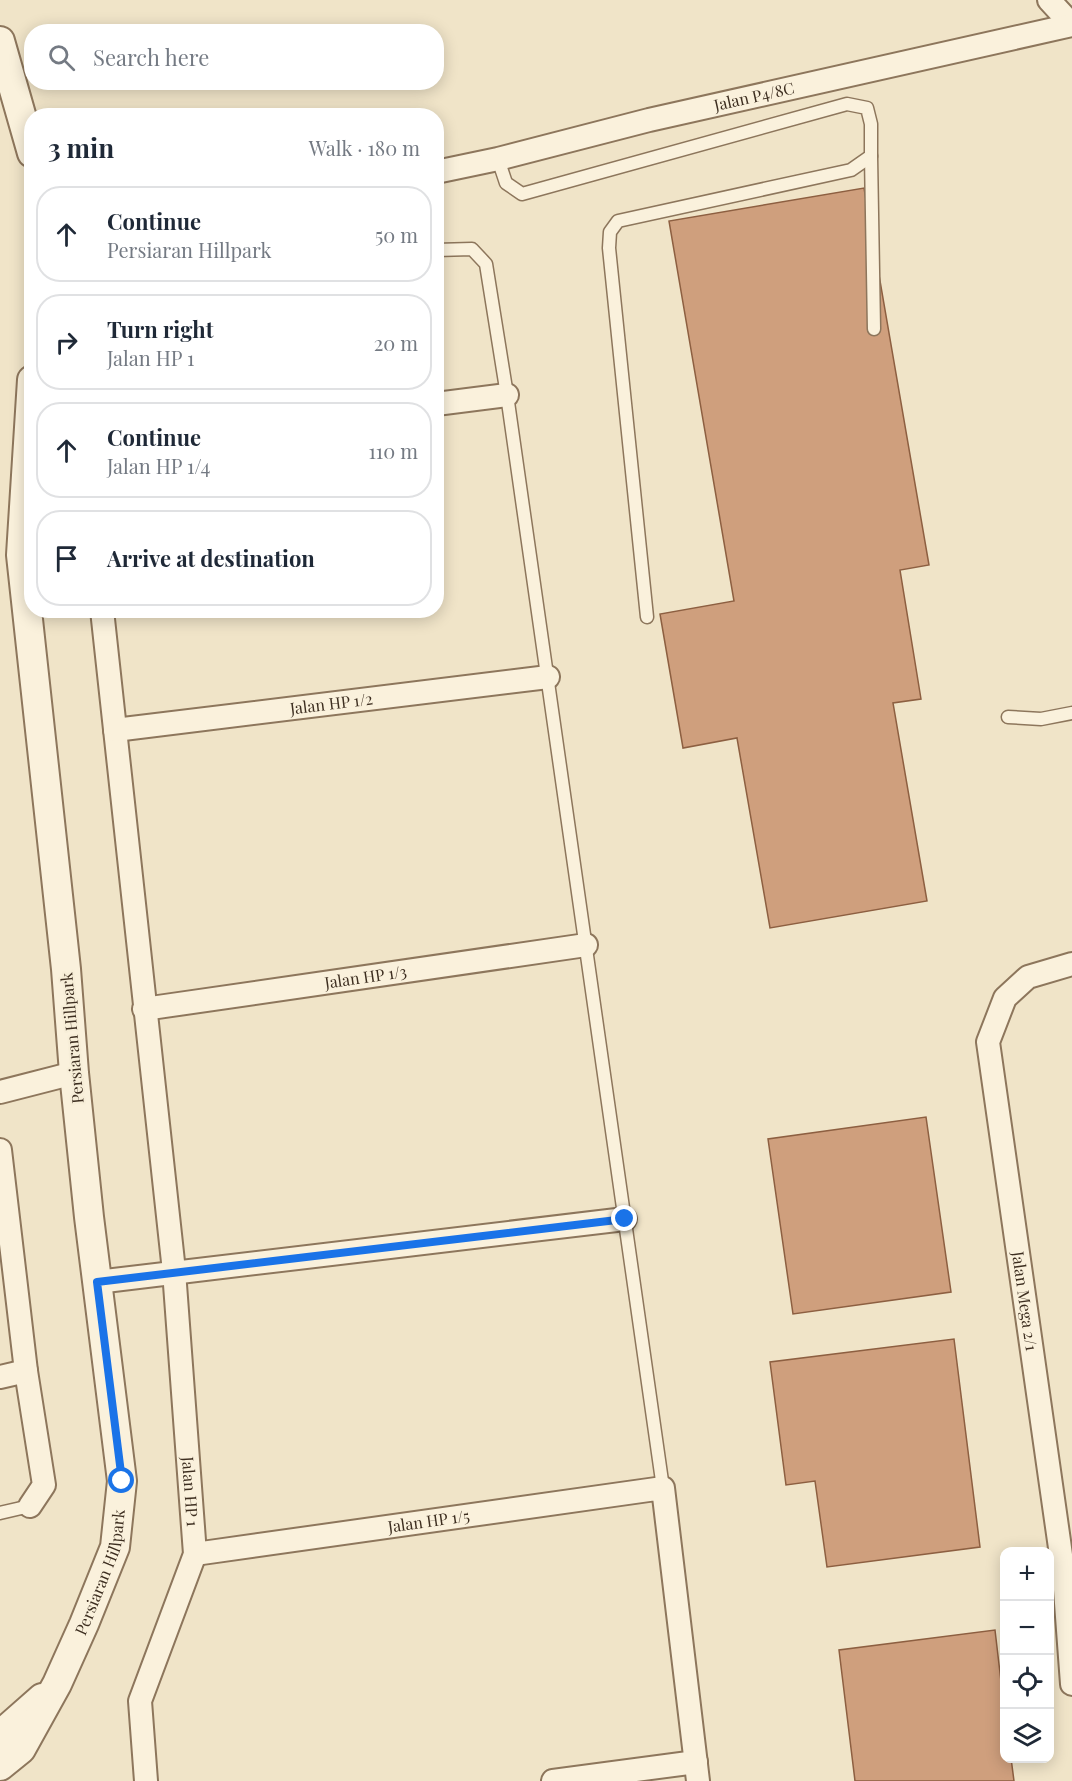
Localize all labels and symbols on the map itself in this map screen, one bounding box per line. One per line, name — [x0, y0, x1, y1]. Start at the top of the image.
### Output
street label: Jalan P4/8C — [711, 77, 796, 115]
street label: Jalan HP 1/2 — [288, 688, 374, 719]
street label: Jalan HP 1/3 — [322, 960, 408, 993]
street label: Persiaran Hillpark — [55, 971, 88, 1105]
route end — [611, 1205, 637, 1231]
street label: Jalan Mega 2/1 — [1008, 1249, 1043, 1352]
street label: Jalan HP 1 — [178, 1455, 204, 1527]
route start — [108, 1467, 134, 1493]
street label: Jalan HP 1/5 — [385, 1504, 471, 1537]
street label: Persiaran Hillpark — [69, 1508, 129, 1638]

